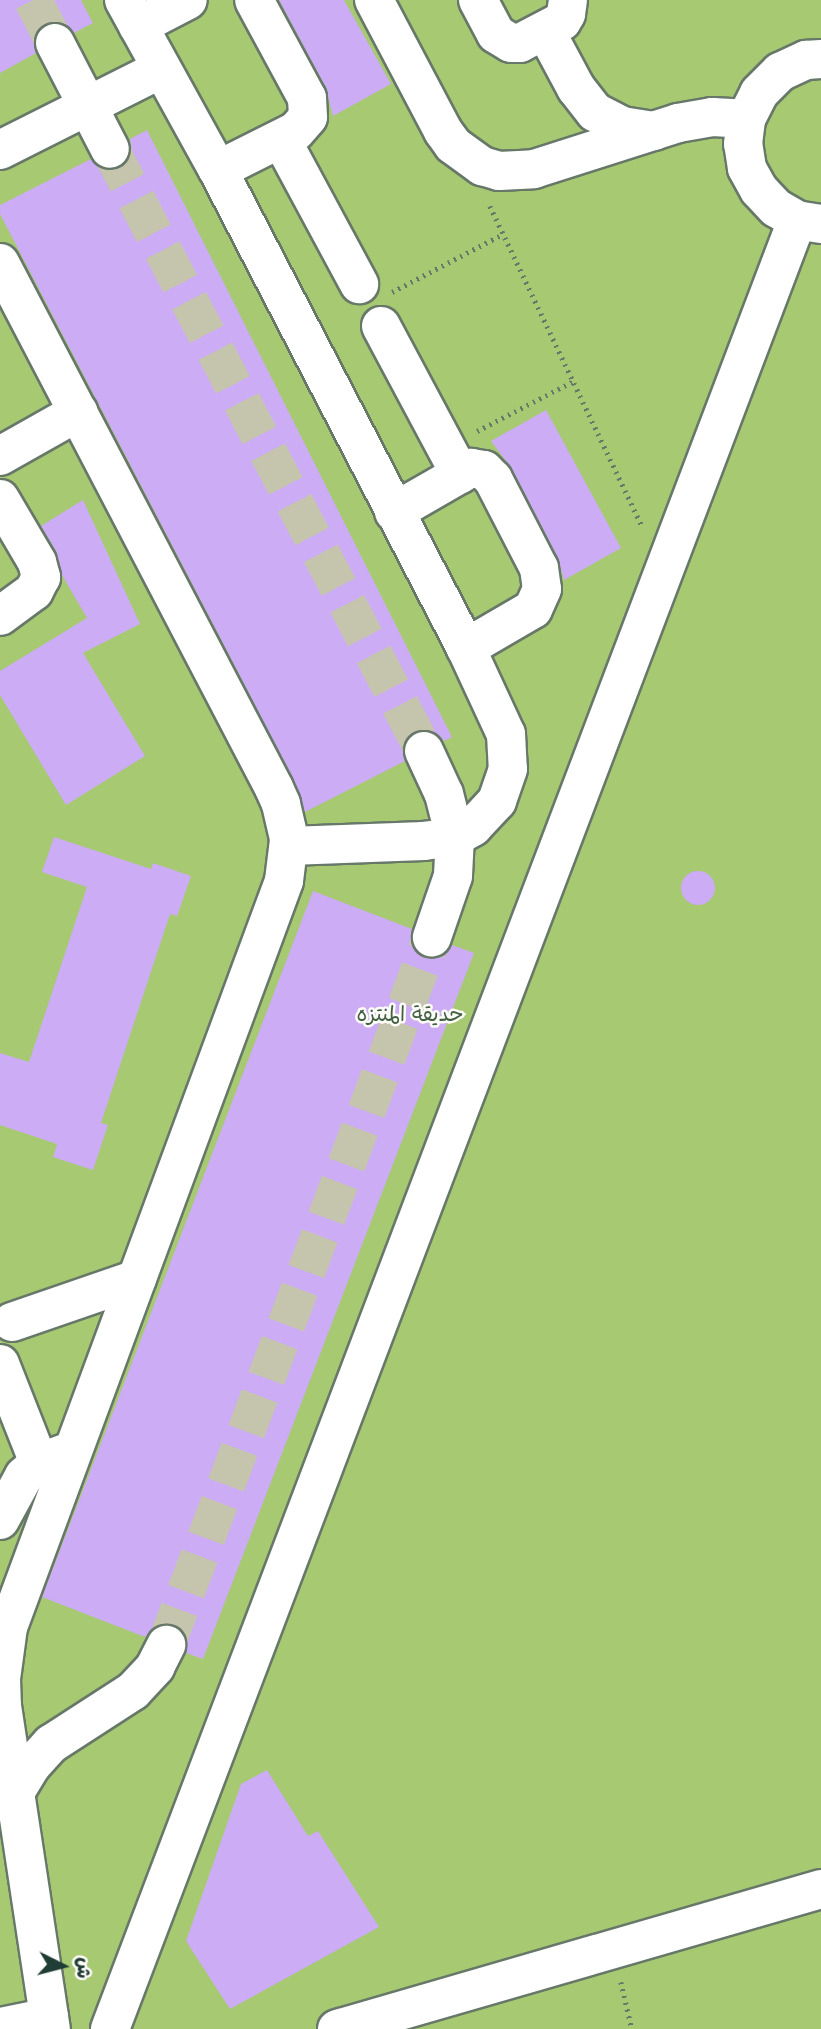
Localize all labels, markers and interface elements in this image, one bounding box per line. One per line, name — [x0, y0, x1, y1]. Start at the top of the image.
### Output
park label: حديقة المنتزه — [356, 1001, 464, 1027]
north arrow — [28, 1931, 98, 2001]
text: ش — [72, 1957, 96, 1980]

